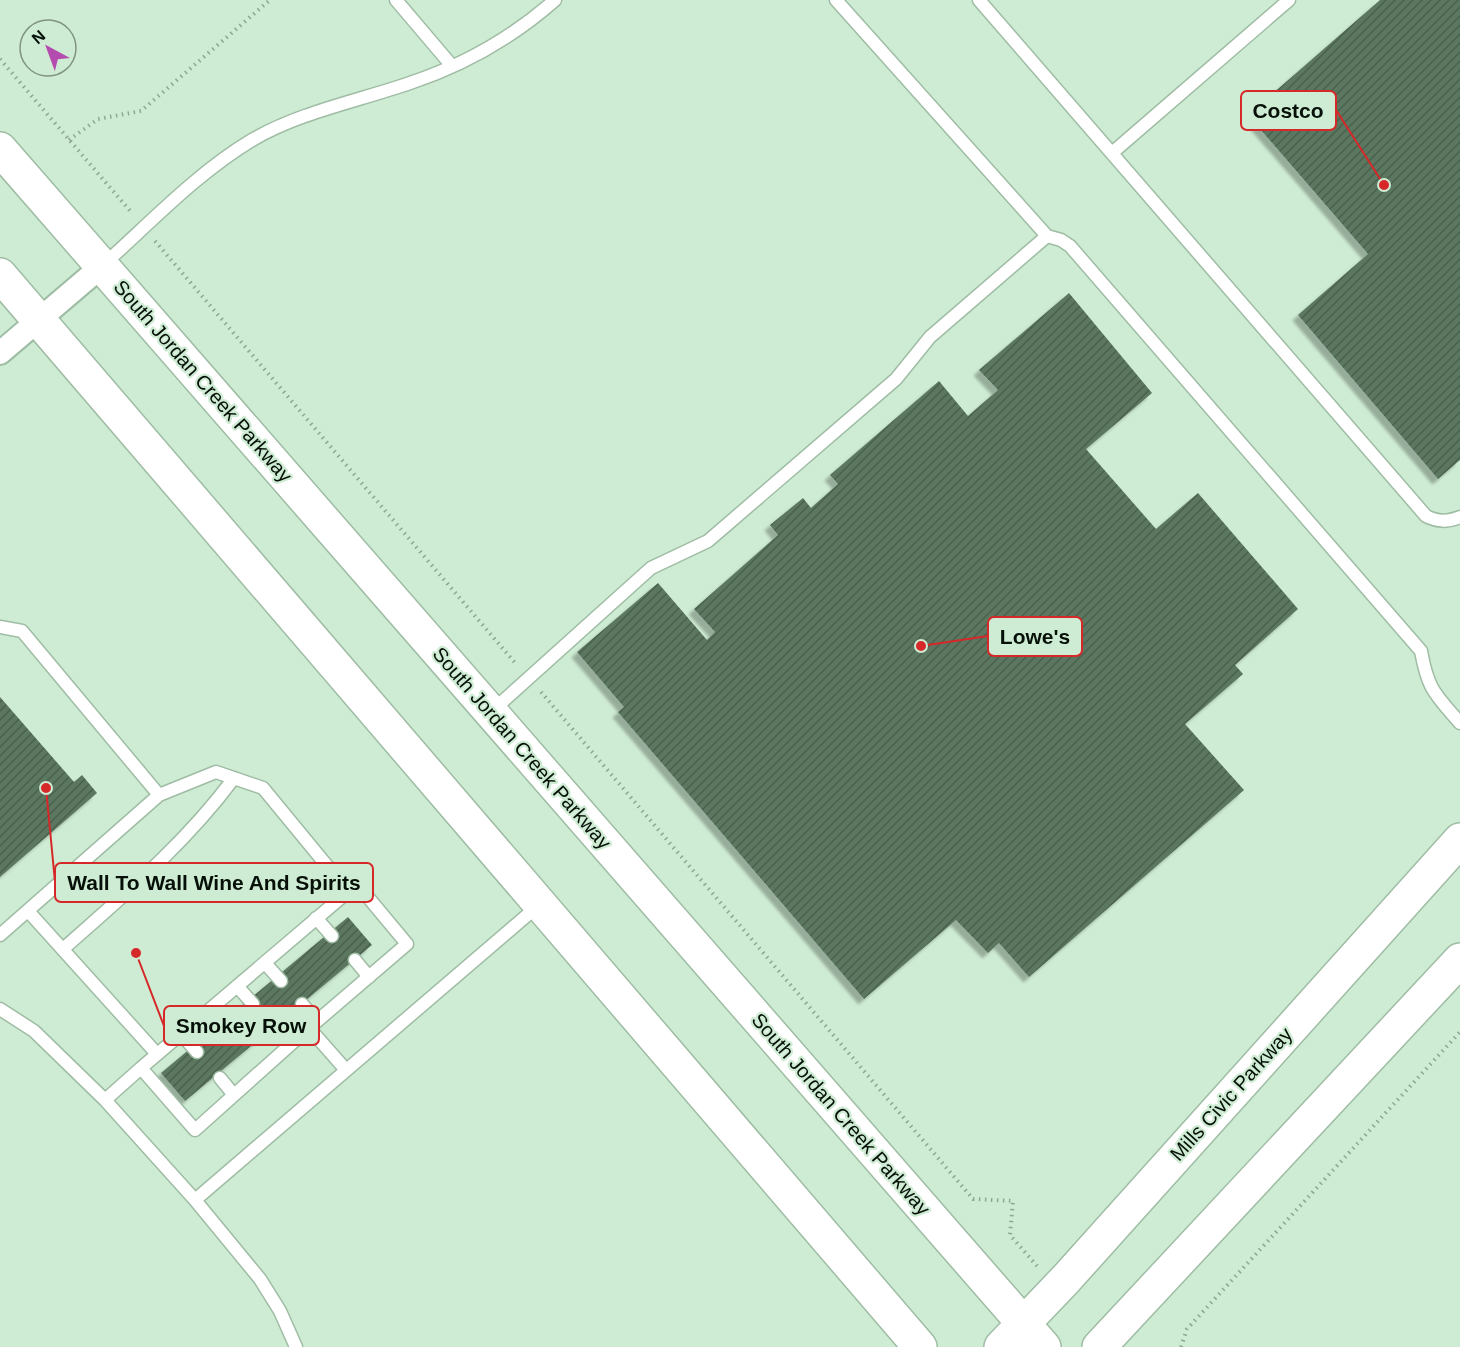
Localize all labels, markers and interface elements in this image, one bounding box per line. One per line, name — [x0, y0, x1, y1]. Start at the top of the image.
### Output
north arrow — [18, 18, 78, 78]
text: N — [29, 27, 48, 47]
callout: Costco — [1241, 91, 1336, 130]
text: Costco — [1252, 99, 1324, 122]
street label: South Jordan Creek Parkway — [109, 276, 297, 486]
callout: Lowe's — [988, 617, 1082, 656]
text: Lowe's — [1000, 625, 1070, 648]
street label: South Jordan Creek Parkway — [428, 643, 616, 853]
callout: Wall To Wall Wine And Spirits — [55, 863, 373, 902]
text: Wall To Wall Wine And Spirits — [67, 871, 361, 894]
callout: Smokey Row — [164, 1006, 319, 1045]
street label: South Jordan Creek Parkway — [747, 1009, 935, 1219]
text: Smokey Row — [176, 1014, 307, 1037]
street label: Mills Civic Parkway — [1166, 1023, 1296, 1165]

